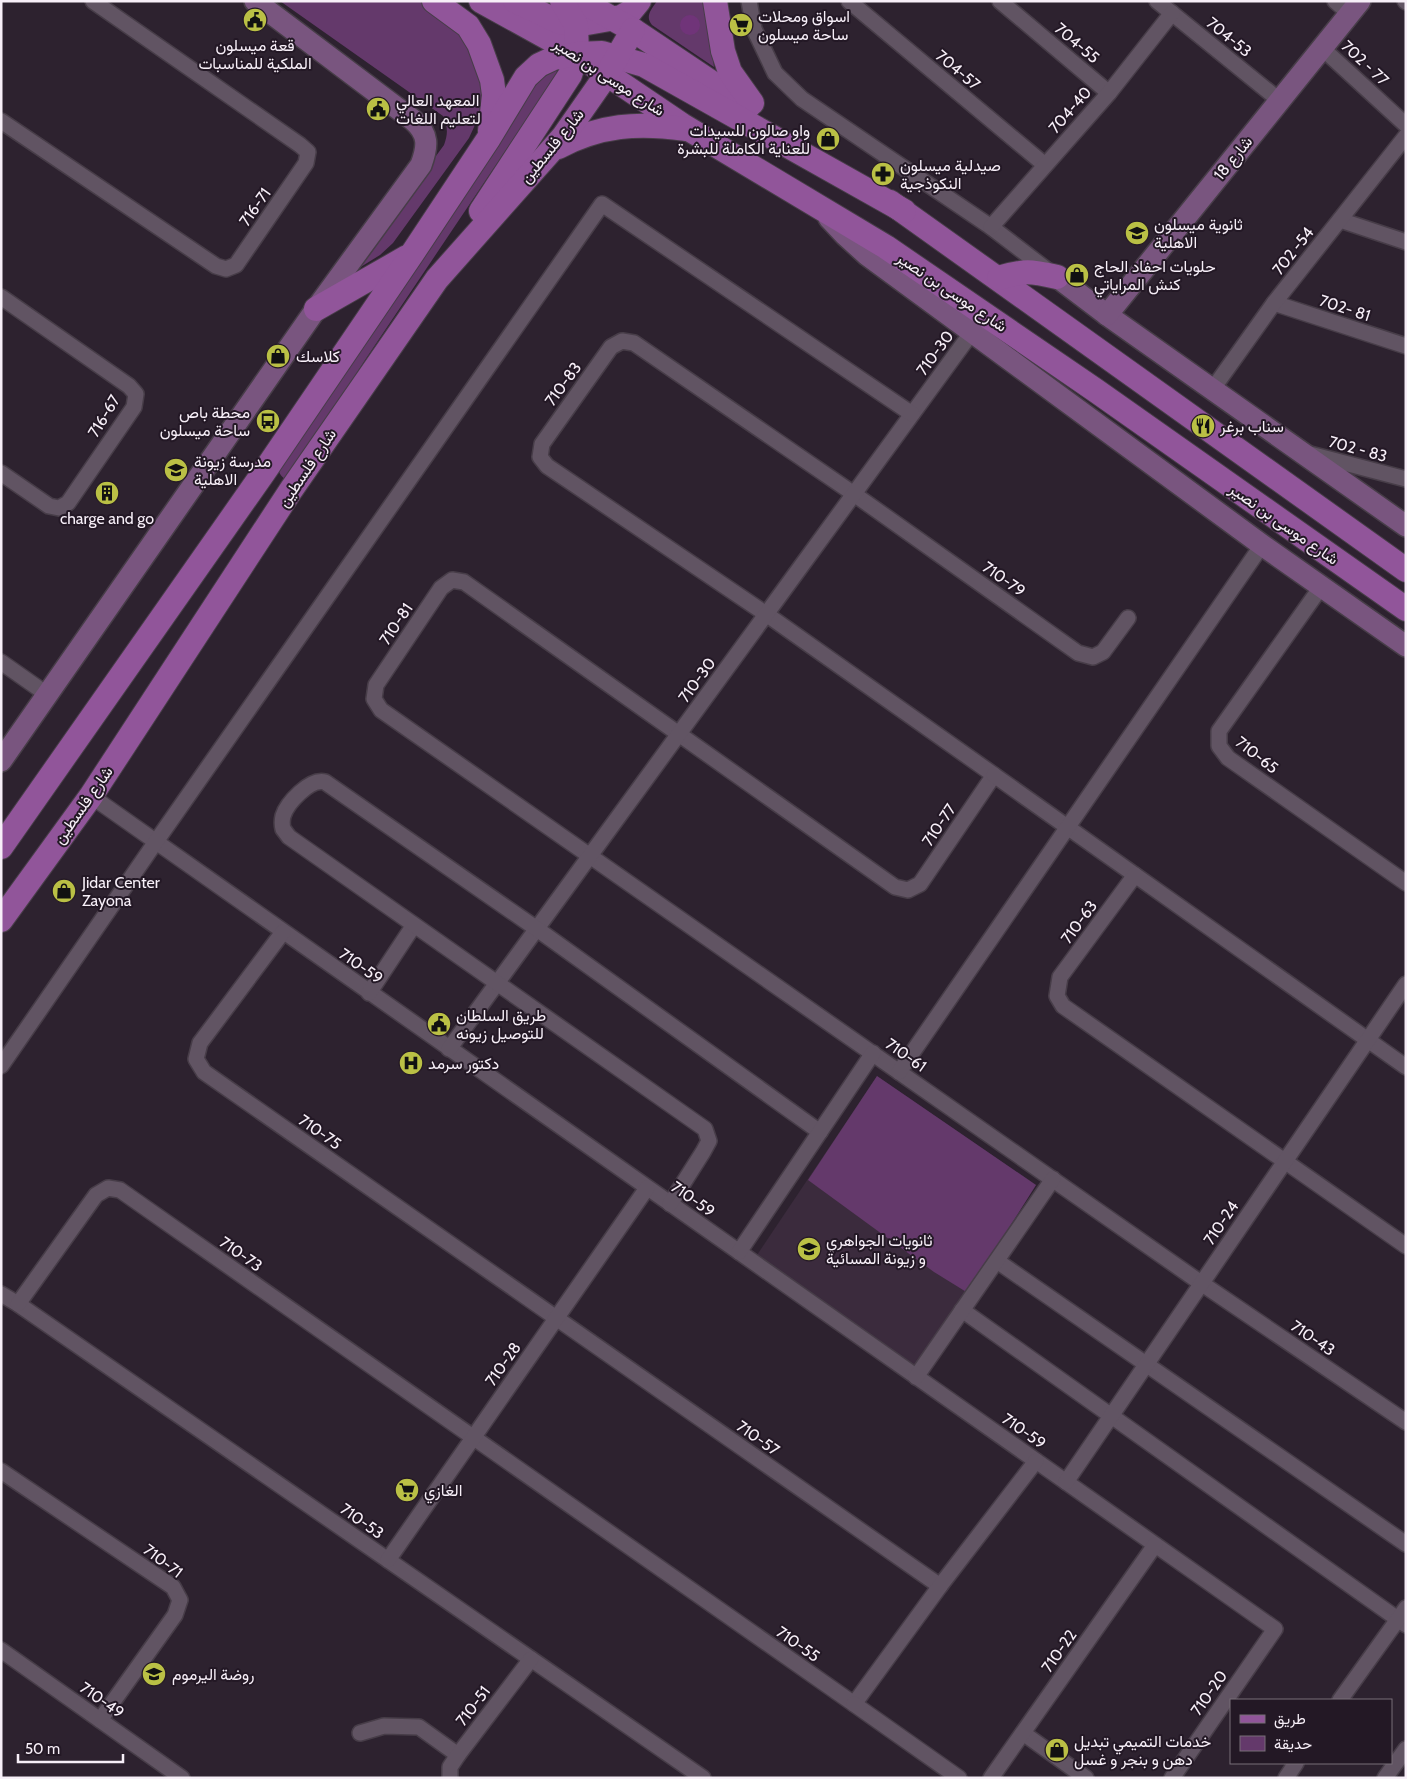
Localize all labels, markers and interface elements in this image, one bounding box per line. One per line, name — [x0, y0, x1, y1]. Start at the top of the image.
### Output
public building icon: قعة ميسلون الملكية للمناسبات — [242, 7, 268, 33]
place label: اسواق ومحلات ساحة ميسلون — [758, 7, 850, 45]
supermarket icon: اسواق ومحلات ساحة ميسلون — [728, 12, 754, 38]
street label: 704-53 — [1203, 13, 1255, 61]
street label: 704-55 — [1051, 19, 1103, 67]
street label: شارع موسى بن نصير — [548, 33, 668, 122]
place label: قعة ميسلون الملكية للمناسبات — [198, 36, 312, 73]
street label: 702 - 77 — [1337, 36, 1393, 90]
street label: 704-57 — [932, 46, 984, 94]
street label: 704-40 — [1045, 83, 1095, 137]
place label: المعهد العالي لتعليم اللغات — [396, 91, 481, 129]
public building icon: المعهد العالي لتعليم اللغات — [365, 96, 391, 122]
street label: شارع فلسطين — [516, 105, 589, 188]
place label: واو صالون للسيدات للعناية الكاملة للبشرة — [677, 121, 810, 159]
shop icon: واو صالون للسيدات للعناية الكاملة للبشرة — [815, 126, 841, 152]
street label: شارع 18 — [1210, 132, 1258, 185]
place label: صيدلية ميسلون النكوذجية — [900, 156, 1001, 194]
pharmacy icon: صيدلية ميسلون النكوذجية — [870, 161, 896, 187]
street label: 716-71 — [235, 184, 275, 230]
place label: ثانوية ميسلون الاهلية — [1154, 215, 1243, 252]
school or university icon: ثانوية ميسلون الاهلية — [1124, 220, 1150, 246]
street label: 702 -54 — [1268, 223, 1318, 279]
street label: شارع موسى بن نصير — [891, 248, 1011, 338]
place label: حلويات احفاد الحاج كنش المراياتي — [1094, 257, 1216, 298]
shop icon: حلويات احفاد الحاج كنش المراياتي — [1064, 262, 1090, 288]
street label: 702- 81 — [1317, 291, 1373, 325]
street label: 710-30 — [912, 327, 958, 379]
shop icon: كلاسك — [265, 343, 291, 369]
place label: كلاسك — [296, 347, 340, 366]
street label: 710-83 — [541, 358, 585, 410]
street label: 716-67 — [84, 391, 124, 441]
place label: محطة باص ساحة ميسلون — [160, 403, 250, 441]
bus stop icon: محطة باص ساحة ميسلون — [255, 408, 281, 434]
restaurant icon: سناب برغر — [1190, 413, 1216, 439]
place label: سناب برغر — [1219, 417, 1284, 437]
street label: شارع فلسطين — [274, 425, 342, 512]
street label: 702 - 83 — [1327, 432, 1389, 466]
place label: مدرسة زيونة الاهلية — [194, 452, 271, 489]
school or university icon: مدرسة زيونة الاهلية — [163, 457, 189, 483]
street label: شارع موسى بن نصير — [1224, 479, 1342, 570]
building icon: charge and go — [94, 480, 120, 506]
place label: charge and go — [60, 509, 154, 528]
street label: 710-79 — [979, 557, 1029, 601]
street label: 710-81 — [375, 600, 417, 648]
street label: 710-30 — [674, 654, 720, 706]
street label: 710-65 — [1232, 732, 1282, 778]
street label: شارع فلسطين — [49, 763, 118, 849]
street label: 710-77 — [918, 800, 960, 850]
place label: Jidar Center Zayona — [81, 873, 161, 910]
shop icon: Jidar Center Zayona — [51, 878, 77, 904]
street label: 710-63 — [1057, 897, 1101, 947]
street label: 710-59 — [335, 944, 387, 988]
place label: طريق السلطان للتوصيل زيونه — [456, 1006, 546, 1044]
public building icon: طريق السلطان للتوصيل زيونه — [426, 1011, 452, 1037]
street label: 710-61 — [882, 1034, 930, 1076]
hospital icon: دكتور سرمد — [398, 1050, 424, 1076]
place label: دكتور سرمد — [428, 1054, 499, 1074]
street label: 710-75 — [295, 1111, 345, 1153]
street label: 710-59 — [667, 1177, 719, 1221]
street label: 710-24 — [1200, 1198, 1242, 1248]
place label: ثانويات الجواهري و زيونة المسائية — [826, 1231, 933, 1269]
street label: 710-73 — [216, 1233, 266, 1275]
school or university icon: ثانويات الجواهري و زيونة المسائية — [796, 1236, 822, 1262]
street label: 710-43 — [1287, 1316, 1339, 1360]
street label: 710-28 — [481, 1338, 525, 1390]
street label: 710-59 — [998, 1409, 1050, 1453]
street label: 710-57 — [733, 1416, 783, 1460]
supermarket icon: الغازي — [394, 1477, 420, 1503]
place label: الغازي — [424, 1481, 462, 1504]
street label: 710-53 — [337, 1499, 387, 1543]
street label: 710-71 — [140, 1540, 186, 1582]
street label: 710-55 — [773, 1622, 823, 1666]
street label: 710-22 — [1038, 1626, 1080, 1676]
school or university icon: روضة اليرموم — [141, 1661, 167, 1687]
place label: روضة اليرموم — [172, 1665, 254, 1685]
street label: 710-20 — [1187, 1667, 1231, 1719]
street label: 710-49 — [76, 1678, 128, 1722]
street label: 710-51 — [452, 1682, 494, 1730]
legend — [1230, 1699, 1392, 1764]
text: طريق — [1274, 1710, 1306, 1729]
scale bar — [18, 1732, 122, 1764]
place label: خدمات التميمي تبديل دهن و بنجر و غسل — [1074, 1732, 1211, 1770]
text: حديقة — [1274, 1735, 1312, 1753]
shop icon: خدمات التميمي تبديل دهن و بنجر و غسل — [1044, 1737, 1070, 1763]
text: 50 m — [25, 1740, 60, 1758]

